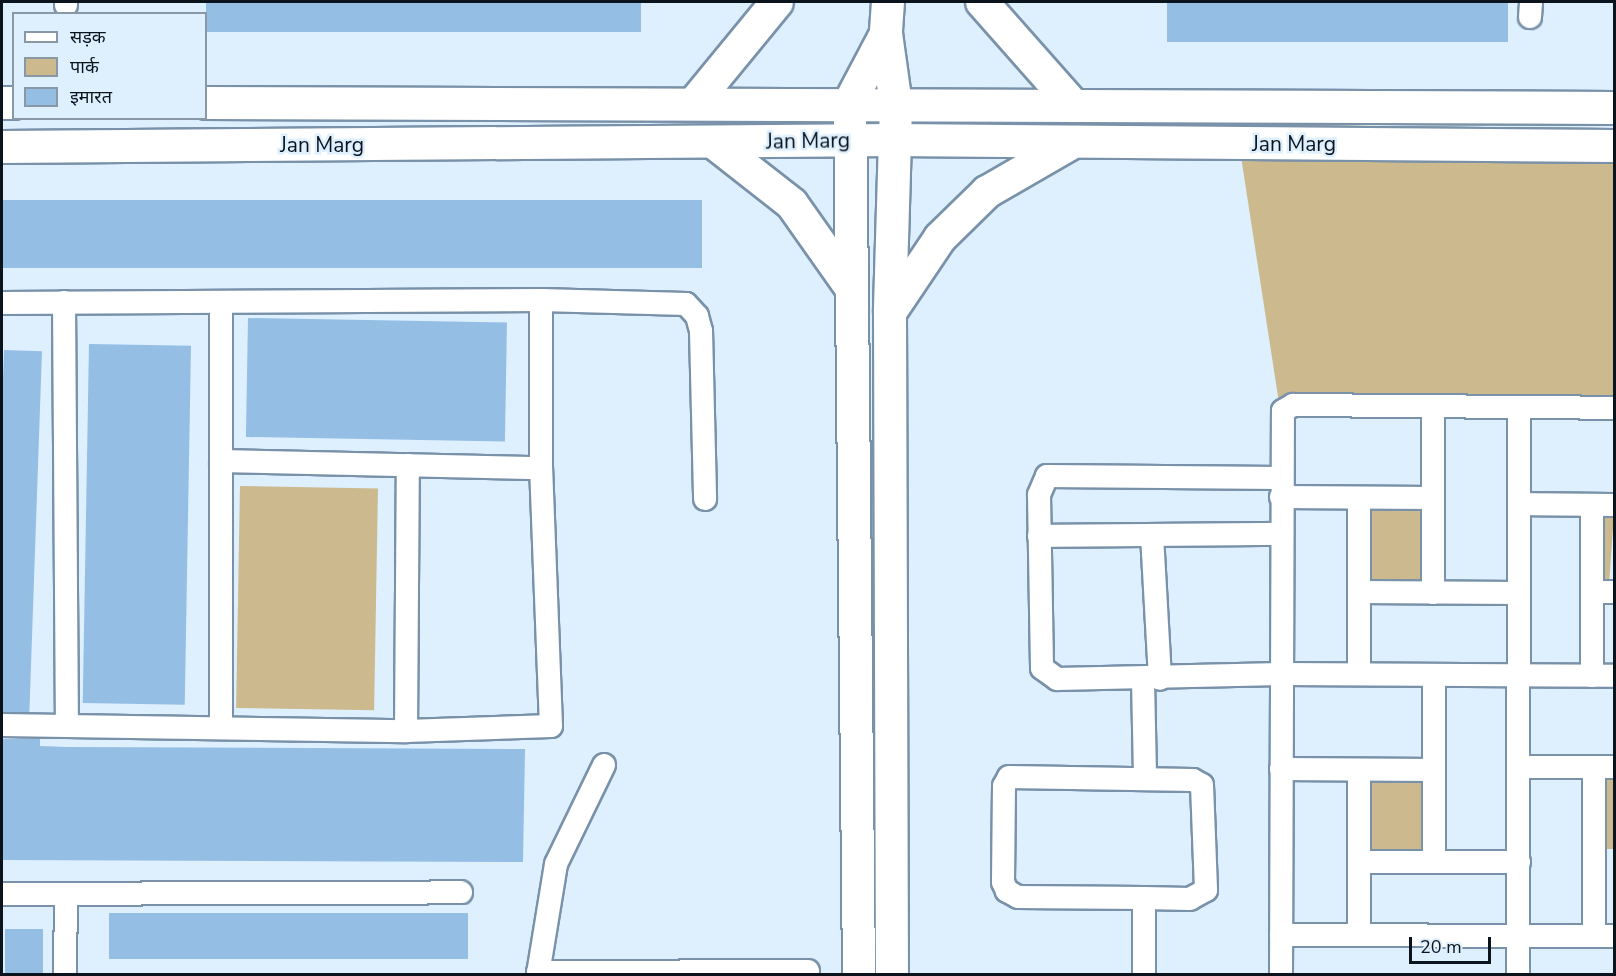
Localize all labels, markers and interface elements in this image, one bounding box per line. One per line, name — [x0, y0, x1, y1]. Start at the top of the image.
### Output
legend — [12, 12, 207, 120]
text: सड़क — [70, 25, 106, 49]
text: पार्क — [70, 55, 99, 79]
text: इमारत — [70, 85, 112, 109]
street label: Jan Marg — [766, 128, 850, 154]
street label: Jan Marg — [1252, 131, 1336, 157]
street label: Jan Marg — [280, 132, 364, 158]
scale bar — [1412, 925, 1494, 963]
text: 20 m — [1420, 935, 1462, 959]

